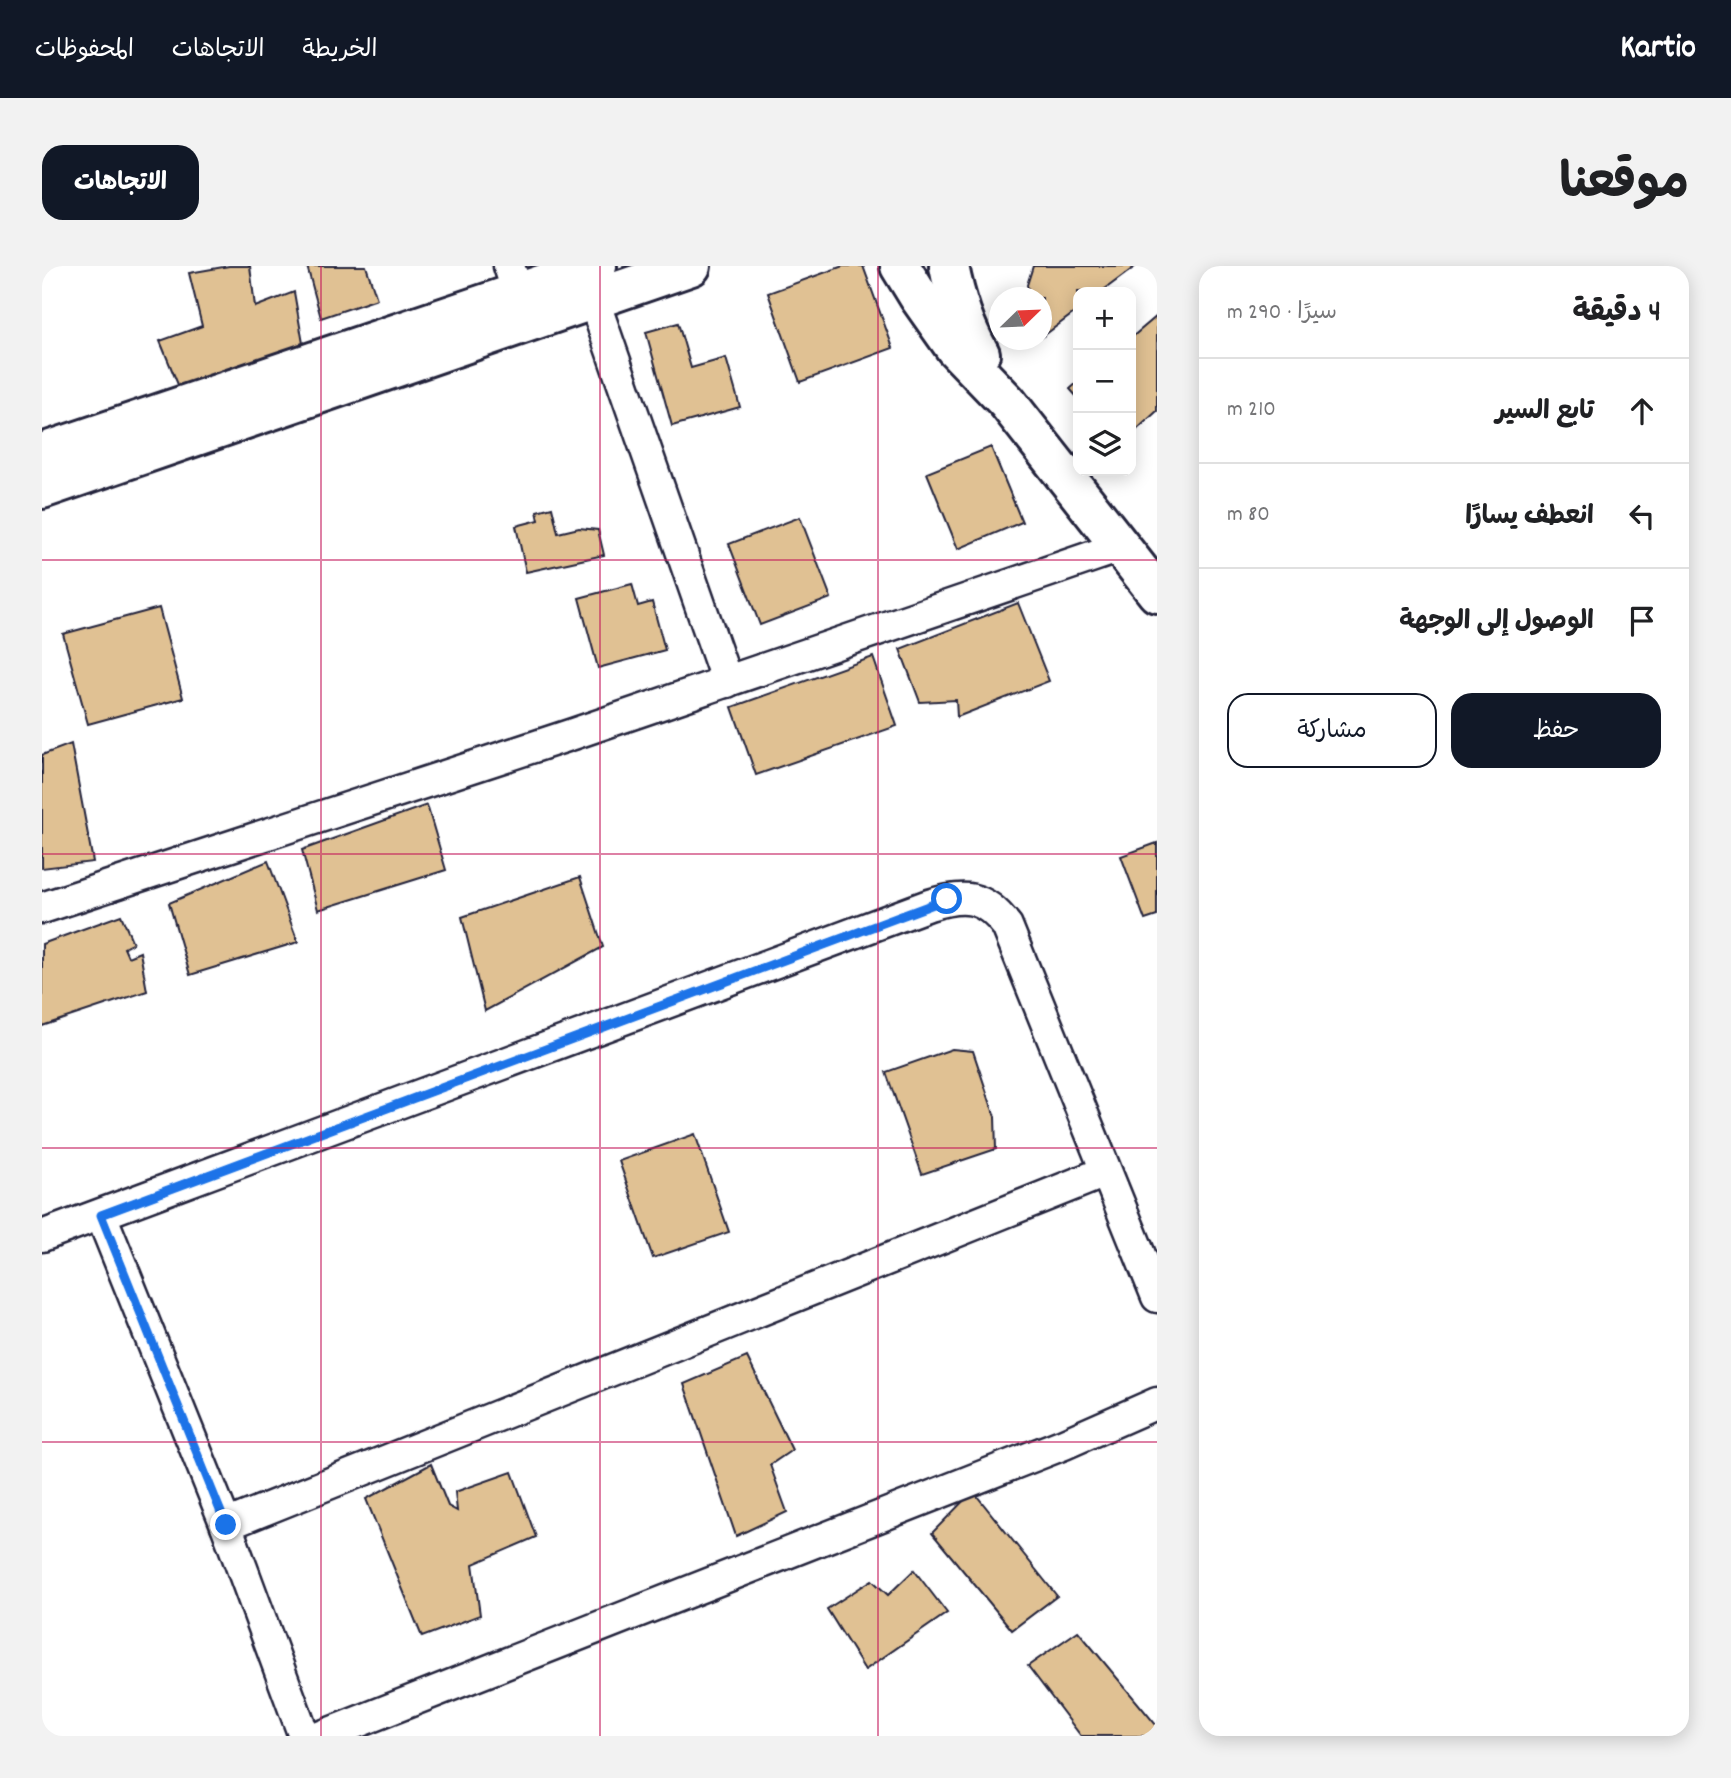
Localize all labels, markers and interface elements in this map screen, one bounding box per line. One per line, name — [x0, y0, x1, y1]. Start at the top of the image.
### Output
text: Kartio — [1620, 26, 1696, 73]
text: المحفوظات — [35, 34, 134, 68]
text: الاتجاهات — [172, 34, 265, 68]
text: الخريطة — [303, 34, 377, 68]
button: الاتجاهات — [42, 145, 199, 220]
text: موقعنا — [1559, 151, 1689, 221]
north arrow — [989, 287, 1052, 350]
map controls — [1073, 287, 1136, 476]
button: + — [1073, 287, 1136, 350]
text: 4 دقيقة — [1572, 293, 1661, 336]
text: سيرًا · 290 m — [1227, 297, 1337, 330]
button: − — [1073, 350, 1136, 413]
icon: ahead — [1623, 392, 1661, 430]
text: 210 m — [1227, 394, 1276, 427]
text: تابع السير — [1495, 394, 1594, 431]
button: layers — [1073, 413, 1136, 476]
icon: left — [1623, 497, 1661, 535]
text: 80 m — [1227, 499, 1270, 532]
text: انعطف يسارًا — [1465, 499, 1594, 536]
icon: arrive — [1623, 602, 1661, 640]
text: الوصول إلى الوجهة — [1399, 604, 1594, 641]
button: مشاركة — [1227, 693, 1437, 768]
button: حفظ — [1451, 693, 1661, 768]
route start — [931, 883, 962, 914]
route end — [210, 1509, 241, 1540]

